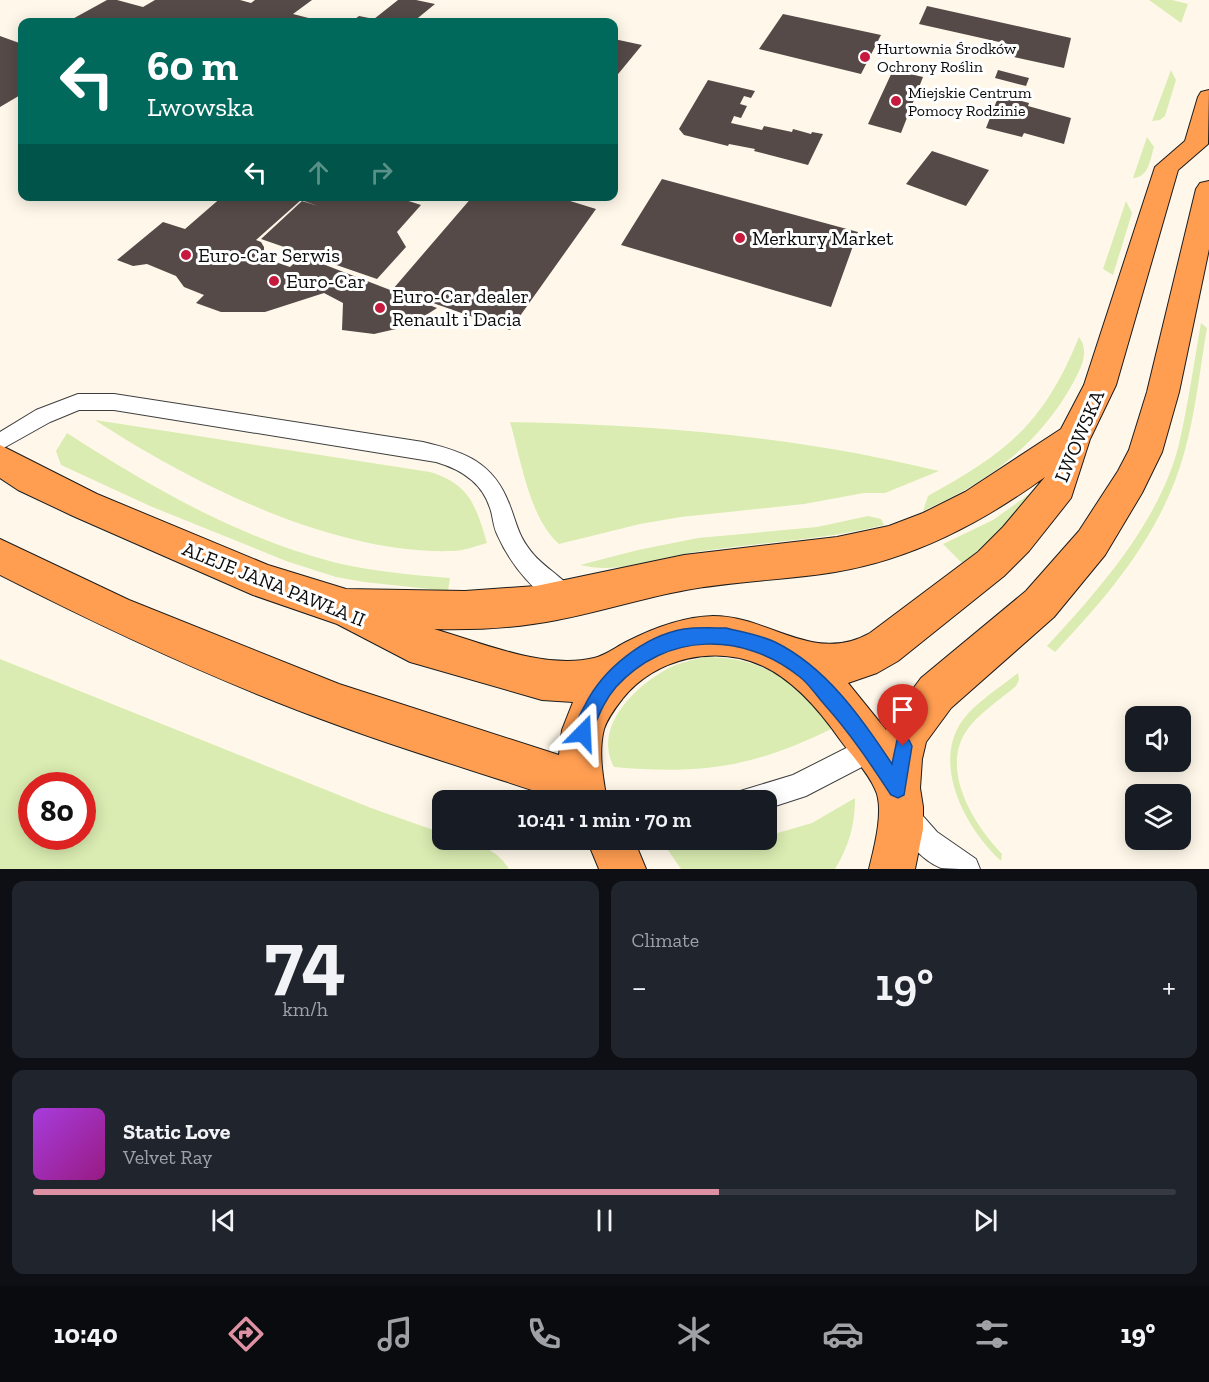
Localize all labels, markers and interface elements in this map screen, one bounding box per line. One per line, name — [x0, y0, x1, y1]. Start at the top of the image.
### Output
place label: Hurtownia Środków Ochrony Roślin — [877, 39, 1017, 76]
text: 60 m — [147, 40, 238, 91]
icon: left — [48, 42, 126, 120]
marker: Hurtownia Środków Ochrony Roślin — [858, 50, 872, 64]
place label: Miejskie Centrum Pomocy Rodzinie — [908, 83, 1032, 120]
text: Lwowska — [147, 91, 254, 123]
marker: Miejskie Centrum Pomocy Rodzinie — [889, 94, 903, 108]
icon: left — [239, 156, 272, 189]
icon: ahead — [302, 156, 335, 189]
icon: right — [365, 156, 398, 189]
place label: Merkury Market — [752, 226, 894, 250]
marker: Merkury Market — [733, 231, 747, 245]
place label: Euro-Car Serwis — [198, 243, 340, 267]
marker: Euro-Car Serwis — [179, 248, 193, 262]
place label: Euro-Car — [286, 269, 366, 293]
marker: Euro-Car — [267, 274, 281, 288]
place label: Euro-Car dealer Renault i Dacia — [392, 284, 529, 331]
marker: Euro-Car dealer Renault i Dacia — [373, 301, 387, 315]
street label: LWOWSKA — [1049, 386, 1109, 485]
street label: ALEJE JANA PAWŁA II — [179, 536, 369, 632]
pin — [877, 684, 928, 746]
icon: arrive — [886, 693, 919, 726]
position arrow — [551, 701, 615, 765]
map controls — [1125, 706, 1191, 850]
button: sound — [1125, 706, 1191, 772]
speed limit sign: 80 — [18, 772, 96, 850]
button: layers — [1125, 784, 1191, 850]
text: 10:41 · 1 min · 70 m — [517, 806, 692, 833]
text: 74 — [264, 911, 346, 1005]
text: Climate — [632, 928, 699, 952]
text: 19° — [875, 958, 934, 1012]
text: − — [632, 967, 647, 1006]
text: + — [1162, 967, 1176, 1006]
text: km/h — [282, 997, 328, 1021]
text: Static Love — [123, 1118, 230, 1145]
text: Velvet Ray — [123, 1145, 212, 1169]
icon: previous — [207, 1204, 240, 1237]
icon: pause — [588, 1204, 621, 1237]
icon: next — [969, 1204, 1002, 1237]
icon: directions — [225, 1313, 267, 1355]
icon: music — [374, 1313, 416, 1355]
icon: phone — [523, 1313, 565, 1355]
icon: climate — [673, 1313, 715, 1355]
icon: car — [822, 1313, 864, 1355]
icon: filters — [971, 1313, 1013, 1355]
text: 10:40 — [54, 1318, 118, 1350]
text: 19° — [1120, 1318, 1155, 1350]

